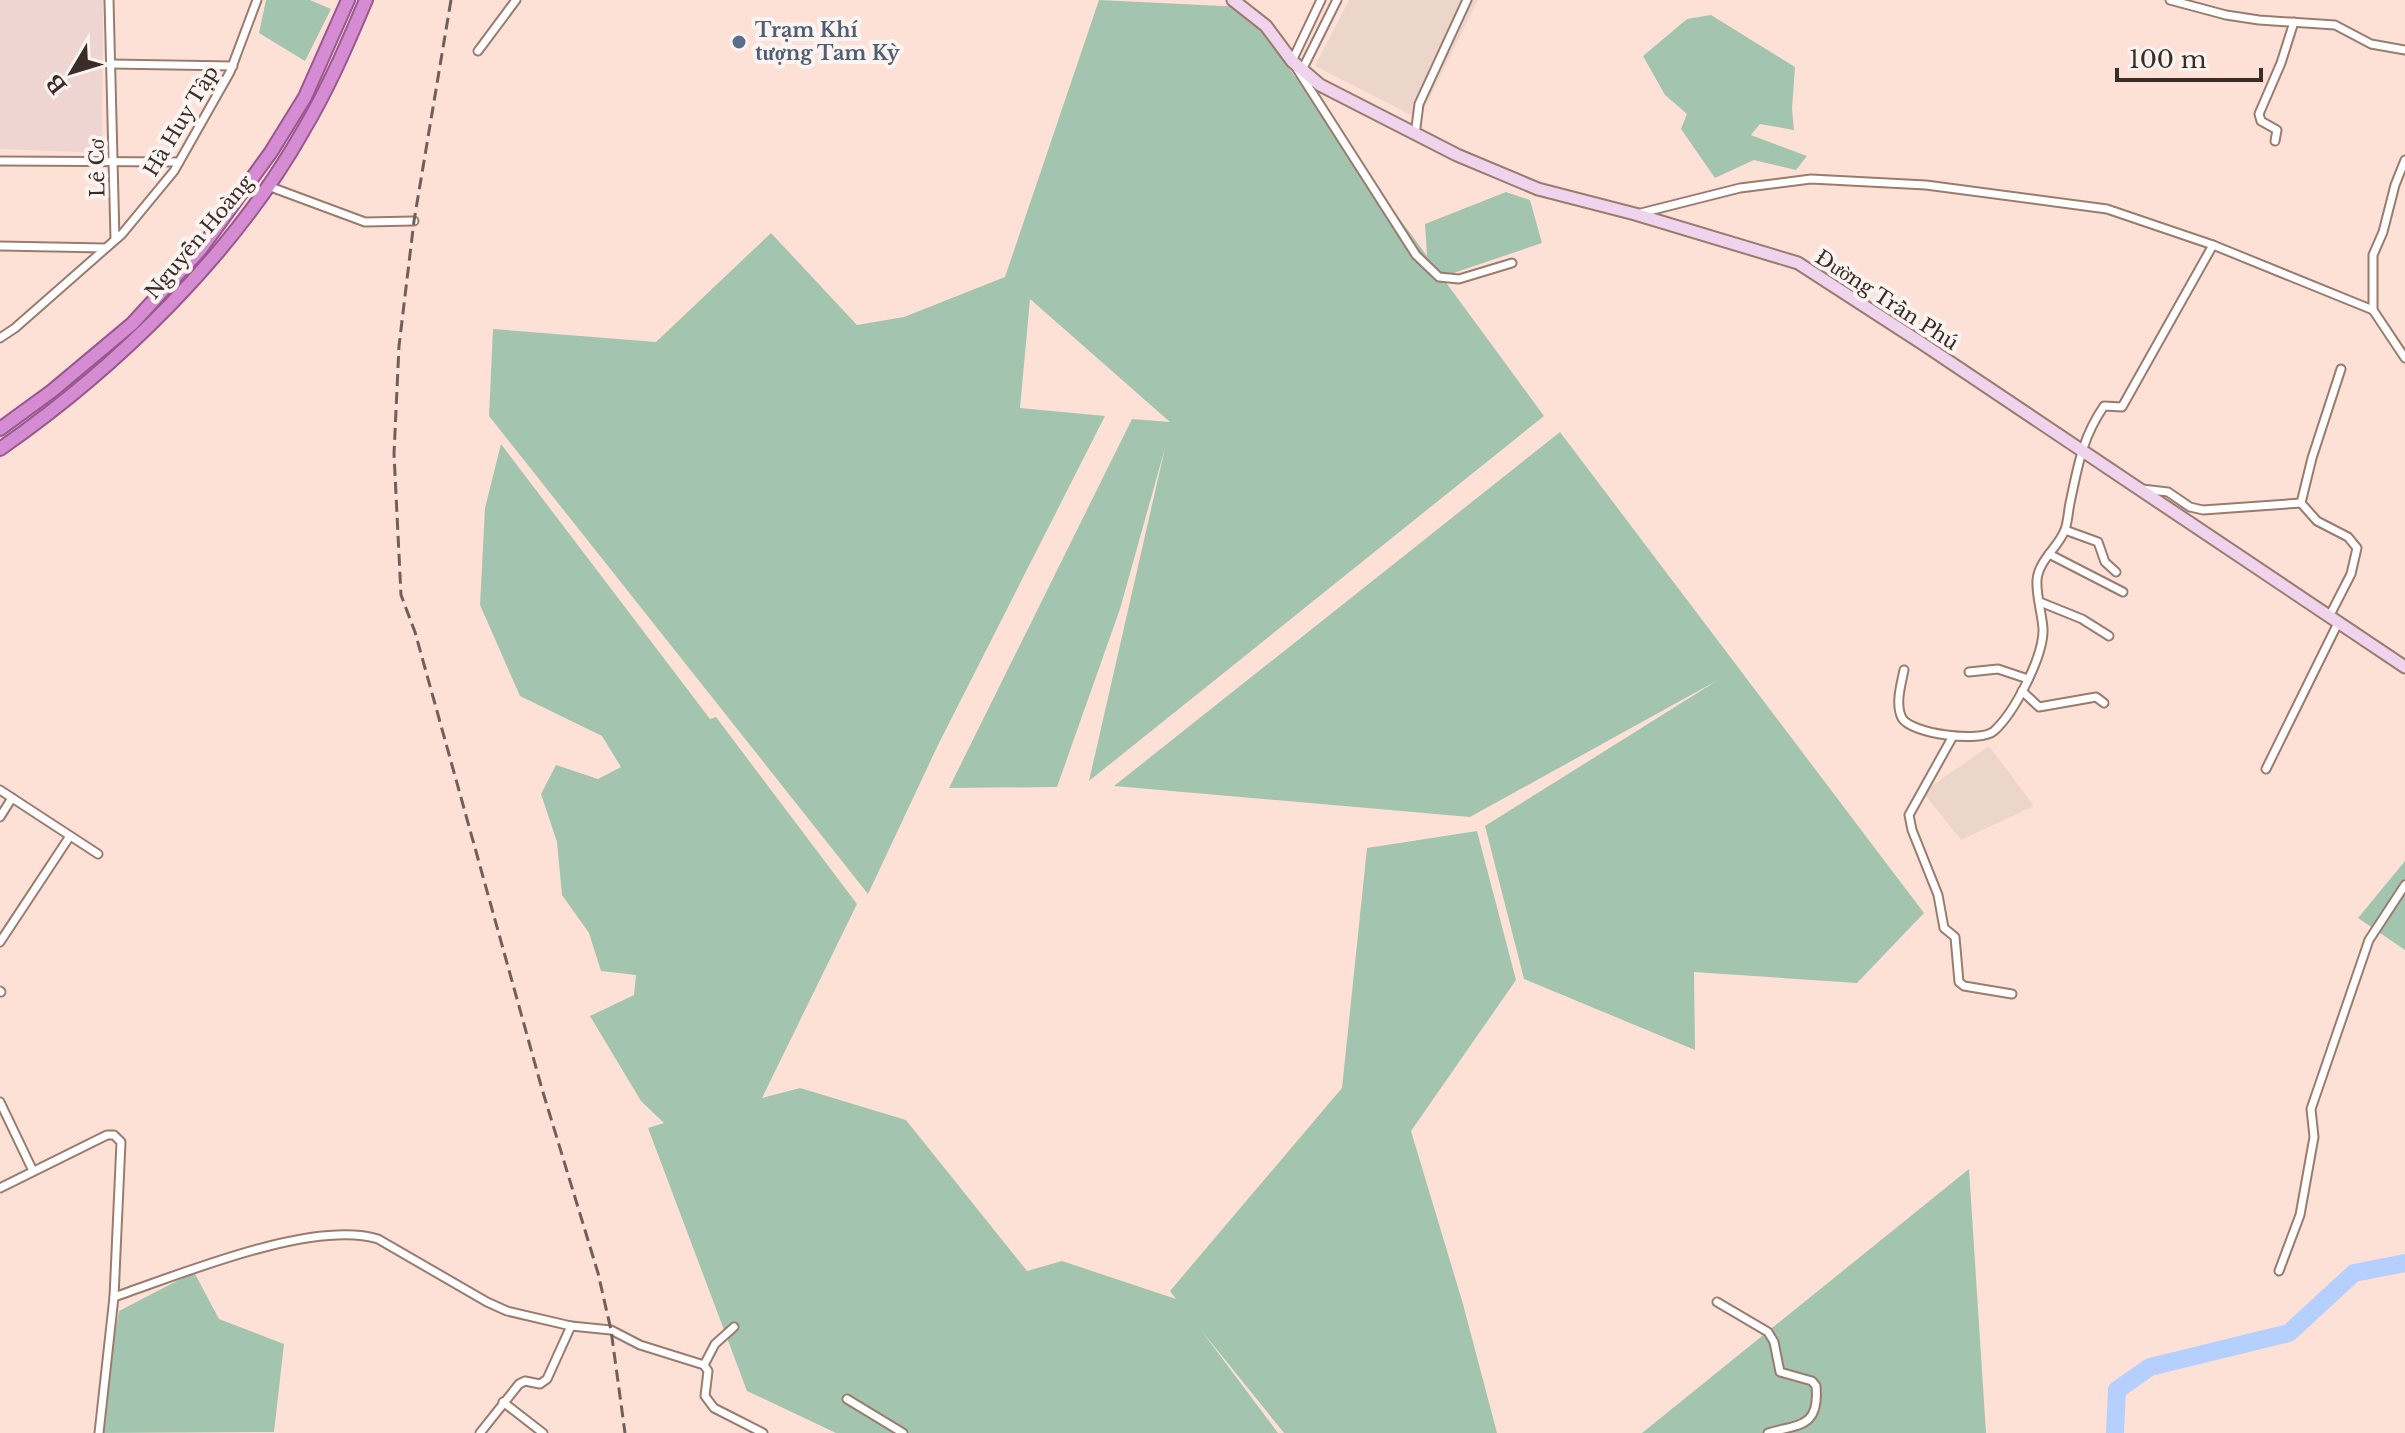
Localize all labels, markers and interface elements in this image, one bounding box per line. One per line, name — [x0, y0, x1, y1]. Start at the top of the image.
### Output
place label: Trạm Khí tượng Tam Kỳ — [755, 18, 901, 65]
north arrow — [32, 32, 112, 112]
scale bar — [2117, 32, 2261, 82]
marker: Trạm Khí tượng Tam Kỳ — [730, 33, 748, 51]
text: 100 m — [2129, 45, 2207, 74]
street label: Hà Huy Tập — [139, 61, 223, 181]
text: B — [41, 69, 73, 99]
street label: Lê Cơ — [84, 138, 110, 197]
street label: Nguyễn Hoàng — [140, 170, 258, 304]
street label: Đường Trần Phú — [1811, 245, 1963, 355]

